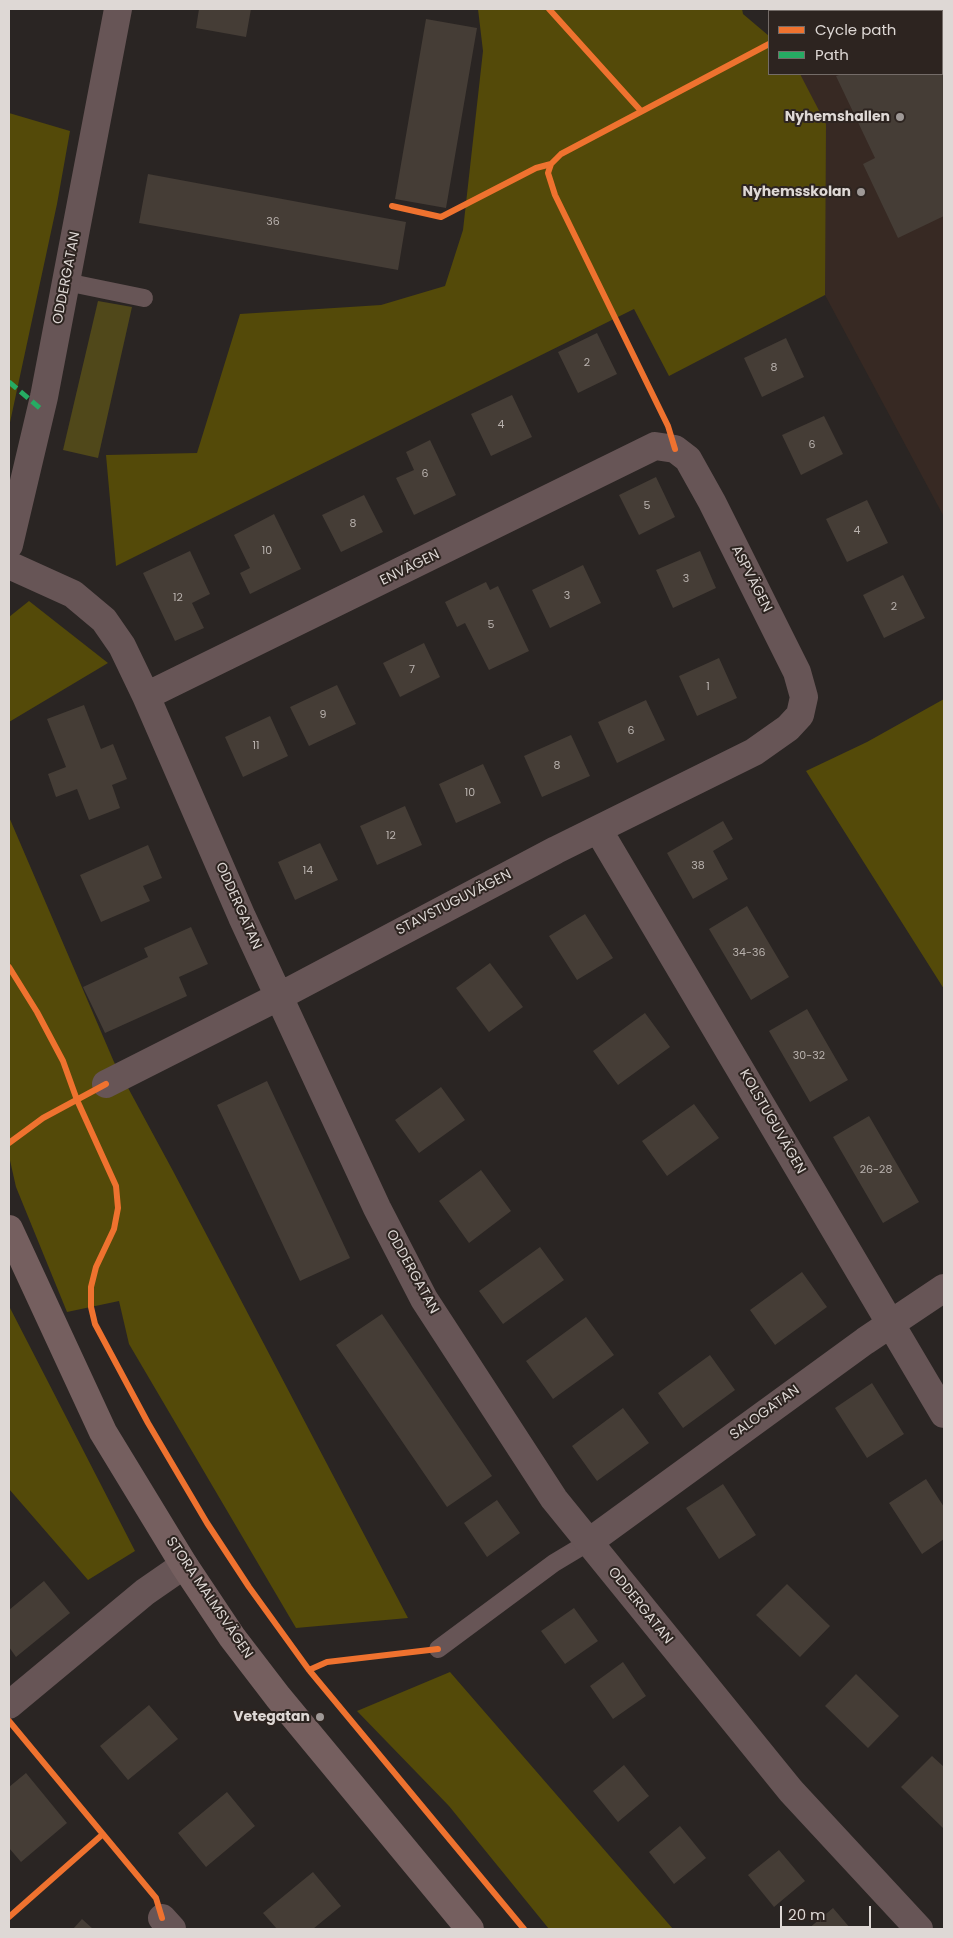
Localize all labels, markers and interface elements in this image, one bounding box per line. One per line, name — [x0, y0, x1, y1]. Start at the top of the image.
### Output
legend — [768, 10, 943, 75]
text: Cycle path — [815, 19, 896, 40]
text: Path — [815, 44, 849, 65]
place label: Nyhemshallen — [785, 109, 890, 125]
marker: Nyhemshallen — [894, 111, 906, 123]
place label: Nyhemsskolan — [742, 184, 851, 200]
marker: Nyhemsskolan — [855, 186, 867, 198]
house number: 36 — [266, 215, 280, 229]
street label: ODDERGATAN — [50, 230, 84, 326]
house number: 2 — [584, 356, 590, 370]
house number: 8 — [771, 361, 777, 375]
house number: 4 — [498, 418, 504, 432]
house number: 6 — [809, 438, 815, 452]
house number: 6 — [422, 467, 428, 481]
house number: 5 — [644, 499, 650, 513]
house number: 8 — [350, 517, 356, 531]
house number: 4 — [854, 524, 860, 538]
street label: ASPVÄGEN — [727, 543, 775, 615]
house number: 10 — [262, 544, 272, 558]
street label: ENVÄGEN — [378, 546, 442, 590]
house number: 3 — [683, 572, 689, 586]
house number: 3 — [564, 589, 570, 603]
house number: 12 — [173, 591, 183, 605]
house number: 2 — [891, 600, 897, 614]
house number: 5 — [488, 618, 494, 632]
house number: 7 — [409, 663, 415, 677]
house number: 1 — [706, 680, 710, 694]
house number: 9 — [320, 708, 326, 722]
house number: 6 — [628, 724, 634, 738]
house number: 11 — [252, 739, 260, 753]
house number: 8 — [554, 759, 560, 773]
house number: 10 — [465, 786, 475, 800]
house number: 12 — [386, 829, 396, 843]
house number: 38 — [691, 859, 705, 873]
street label: ODDERGATAN — [211, 860, 265, 952]
house number: 14 — [303, 864, 313, 878]
street label: STAVSTUGUVÄGEN — [394, 867, 514, 939]
house number: 34-36 — [733, 946, 765, 960]
house number: 30-32 — [793, 1049, 825, 1063]
street label: KOLSTUGUVÄGEN — [735, 1067, 809, 1177]
house number: 26-28 — [860, 1163, 892, 1177]
street label: ODDERGATAN — [382, 1227, 442, 1317]
street label: SALOGATAN — [727, 1382, 803, 1444]
street label: STORA MALMSVÄGEN — [162, 1534, 256, 1662]
street label: ODDERGATAN — [604, 1564, 676, 1648]
place label: Vetegatan — [233, 1709, 310, 1725]
marker: Vetegatan — [314, 1711, 326, 1723]
scale bar — [783, 1896, 874, 1928]
text: 20 m — [788, 1904, 826, 1925]

